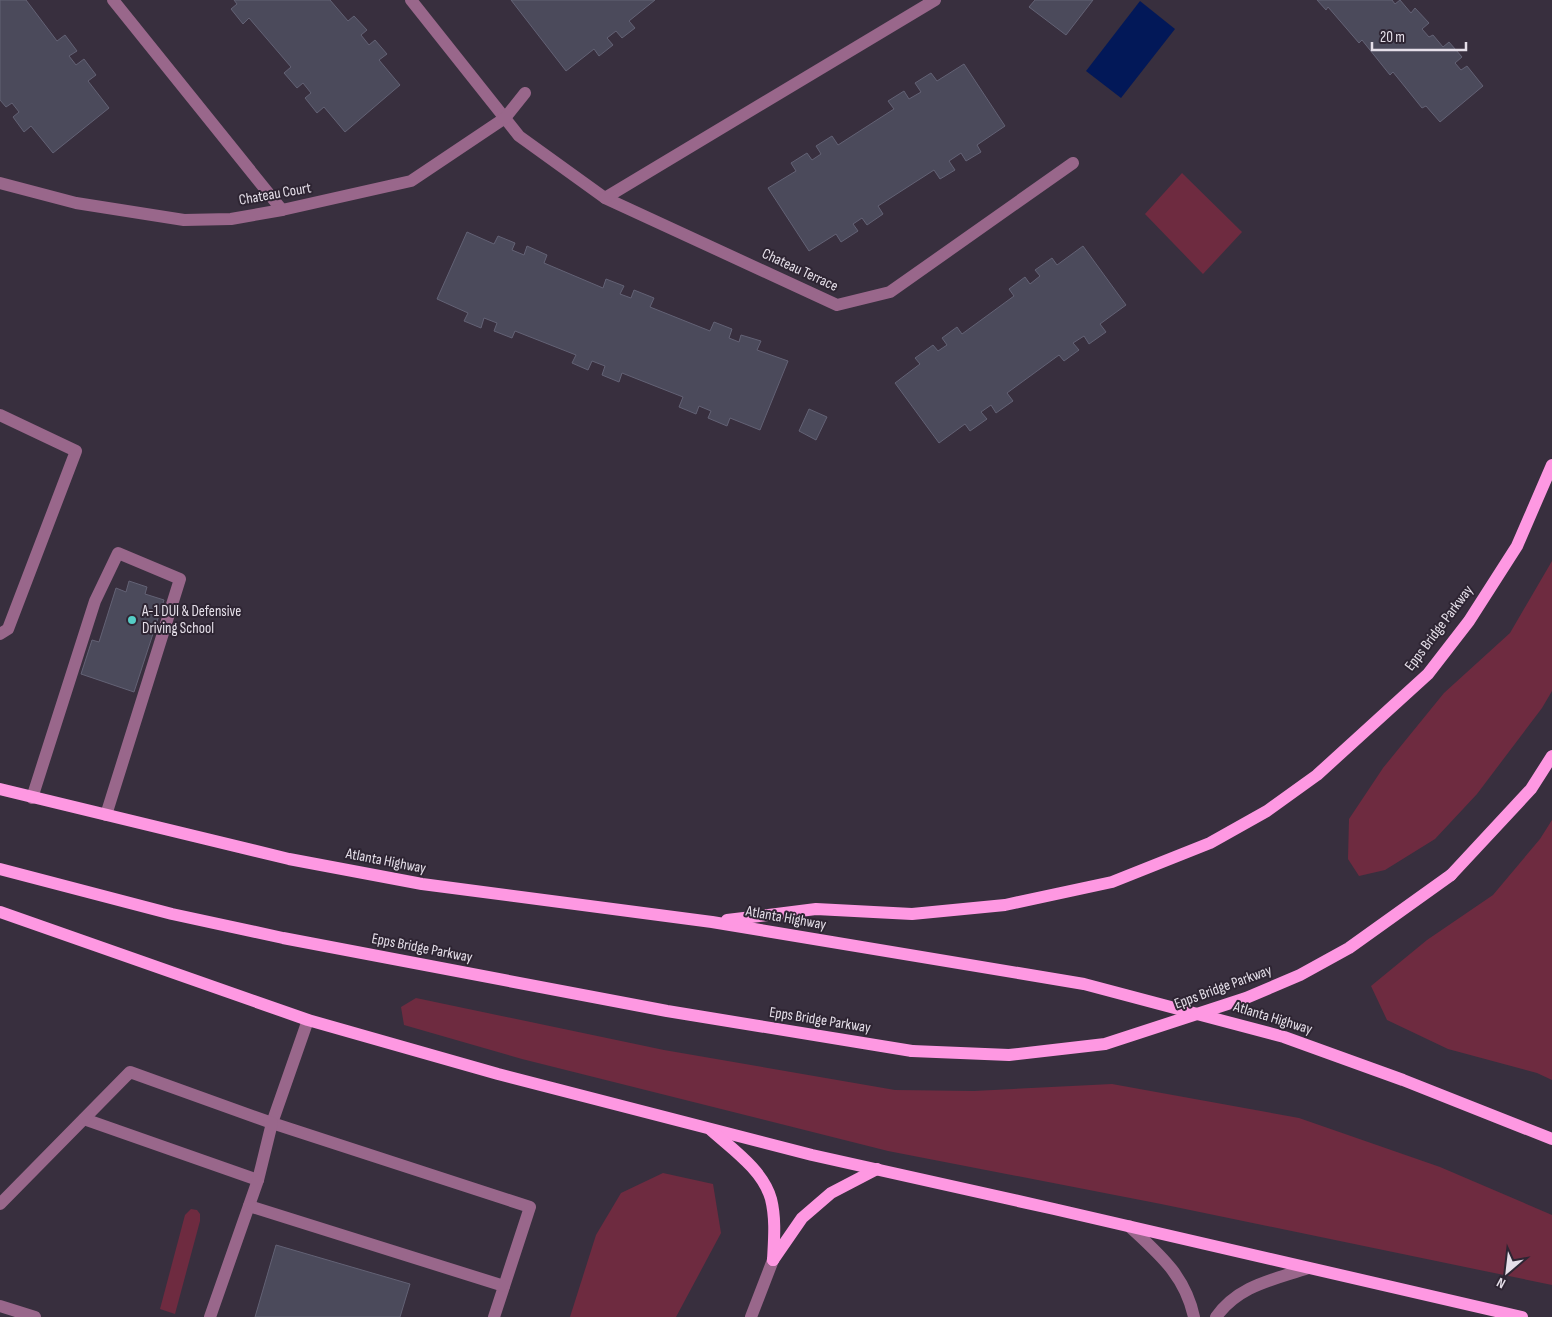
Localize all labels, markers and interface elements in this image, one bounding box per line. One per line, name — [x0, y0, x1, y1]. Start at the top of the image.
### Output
scale bar — [1372, 20, 1466, 52]
text: 20 m — [1380, 28, 1405, 47]
street label: Chateau Court — [237, 178, 313, 210]
street label: Chateau Terrace — [759, 244, 841, 296]
street label: Epps Bridge Parkway — [1401, 581, 1478, 675]
place label: A-1 DUI & Defensive Driving School — [141, 602, 241, 638]
marker: A-1 DUI & Defensive Driving School — [126, 614, 138, 626]
street label: Atlanta Highway — [343, 844, 428, 878]
street label: Atlanta Highway — [743, 901, 828, 934]
street label: Epps Bridge Parkway — [370, 929, 474, 967]
street label: Epps Bridge Parkway — [1172, 960, 1275, 1013]
street label: Atlanta Highway — [1230, 997, 1315, 1039]
street label: Epps Bridge Parkway — [768, 1003, 872, 1037]
north arrow — [1482, 1247, 1532, 1297]
text: N — [1494, 1274, 1508, 1292]

